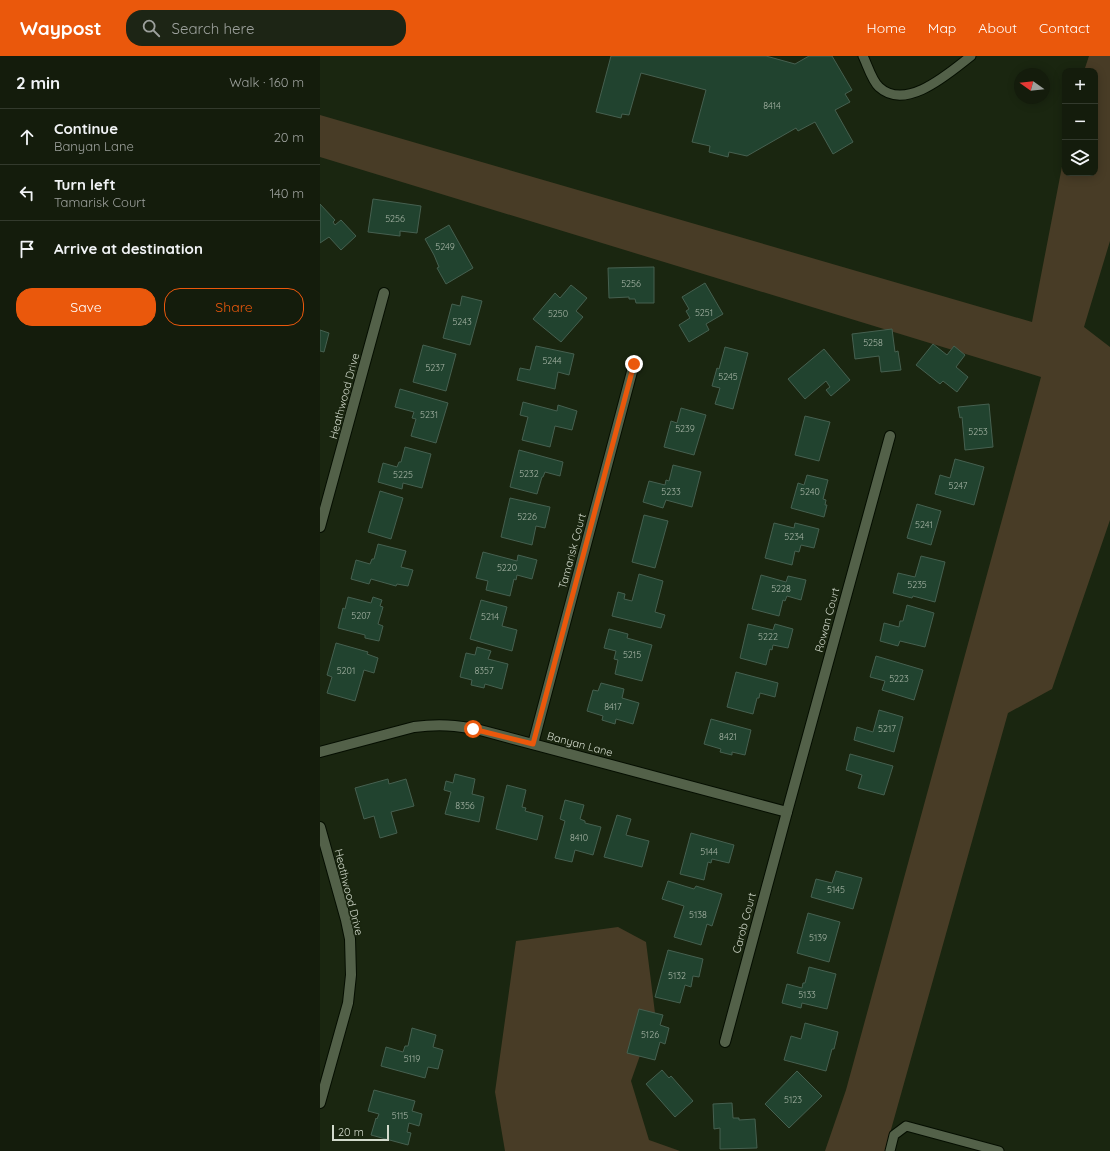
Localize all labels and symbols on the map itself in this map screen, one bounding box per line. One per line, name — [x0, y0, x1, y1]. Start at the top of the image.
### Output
north arrow — [1014, 68, 1050, 104]
house number: 8414 — [763, 100, 781, 111]
house number: 5256 — [385, 213, 405, 224]
house number: 5249 — [435, 241, 455, 252]
house number: 5256 — [621, 278, 641, 289]
house number: 5251 — [695, 307, 713, 318]
house number: 5250 — [548, 308, 568, 319]
house number: 5243 — [452, 316, 472, 327]
house number: 5258 — [863, 337, 883, 348]
street label: Heathwood Drive — [326, 351, 362, 441]
house number: 5244 — [542, 355, 562, 366]
route end — [625, 355, 643, 373]
house number: 5237 — [425, 362, 445, 373]
house number: 5245 — [718, 371, 738, 382]
house number: 5231 — [420, 409, 438, 420]
house number: 5239 — [675, 423, 695, 434]
house number: 5253 — [968, 426, 988, 437]
house number: 5232 — [519, 468, 539, 479]
house number: 5225 — [393, 469, 413, 480]
house number: 5247 — [949, 480, 968, 491]
house number: 5233 — [661, 486, 681, 497]
house number: 5240 — [800, 486, 820, 497]
house number: 5226 — [517, 511, 537, 522]
street label: Tamarisk Court — [555, 511, 589, 590]
house number: 5241 — [915, 519, 933, 530]
house number: 5234 — [784, 531, 804, 542]
house number: 5220 — [497, 562, 517, 573]
house number: 5235 — [907, 579, 927, 590]
house number: 5228 — [771, 583, 791, 594]
street label: Rowan Court — [812, 586, 842, 654]
house number: 5207 — [351, 610, 371, 621]
house number: 5214 — [481, 611, 499, 622]
house number: 5222 — [758, 631, 778, 642]
house number: 5215 — [623, 649, 641, 660]
house number: 5201 — [337, 665, 355, 676]
house number: 8357 — [474, 665, 494, 676]
house number: 5223 — [889, 673, 909, 684]
house number: 8417 — [604, 701, 622, 712]
route start — [464, 720, 482, 738]
house number: 5217 — [878, 723, 896, 734]
street label: Banyan Lane — [546, 729, 614, 759]
house number: 8421 — [719, 731, 737, 742]
house number: 8356 — [455, 800, 475, 811]
house number: 8410 — [570, 832, 588, 843]
house number: 5144 — [700, 846, 718, 857]
street label: Heathwood Drive — [331, 847, 367, 937]
house number: 5145 — [827, 884, 845, 895]
street label: Carob Court — [729, 891, 759, 955]
house number: 5138 — [689, 909, 707, 920]
house number: 5139 — [809, 932, 827, 943]
house number: 5132 — [668, 970, 686, 981]
house number: 5133 — [798, 989, 816, 1000]
house number: 5126 — [641, 1029, 659, 1040]
house number: 5119 — [404, 1053, 420, 1064]
house number: 5123 — [784, 1094, 802, 1105]
house number: 5115 — [392, 1110, 408, 1121]
scale bar — [332, 1123, 389, 1142]

